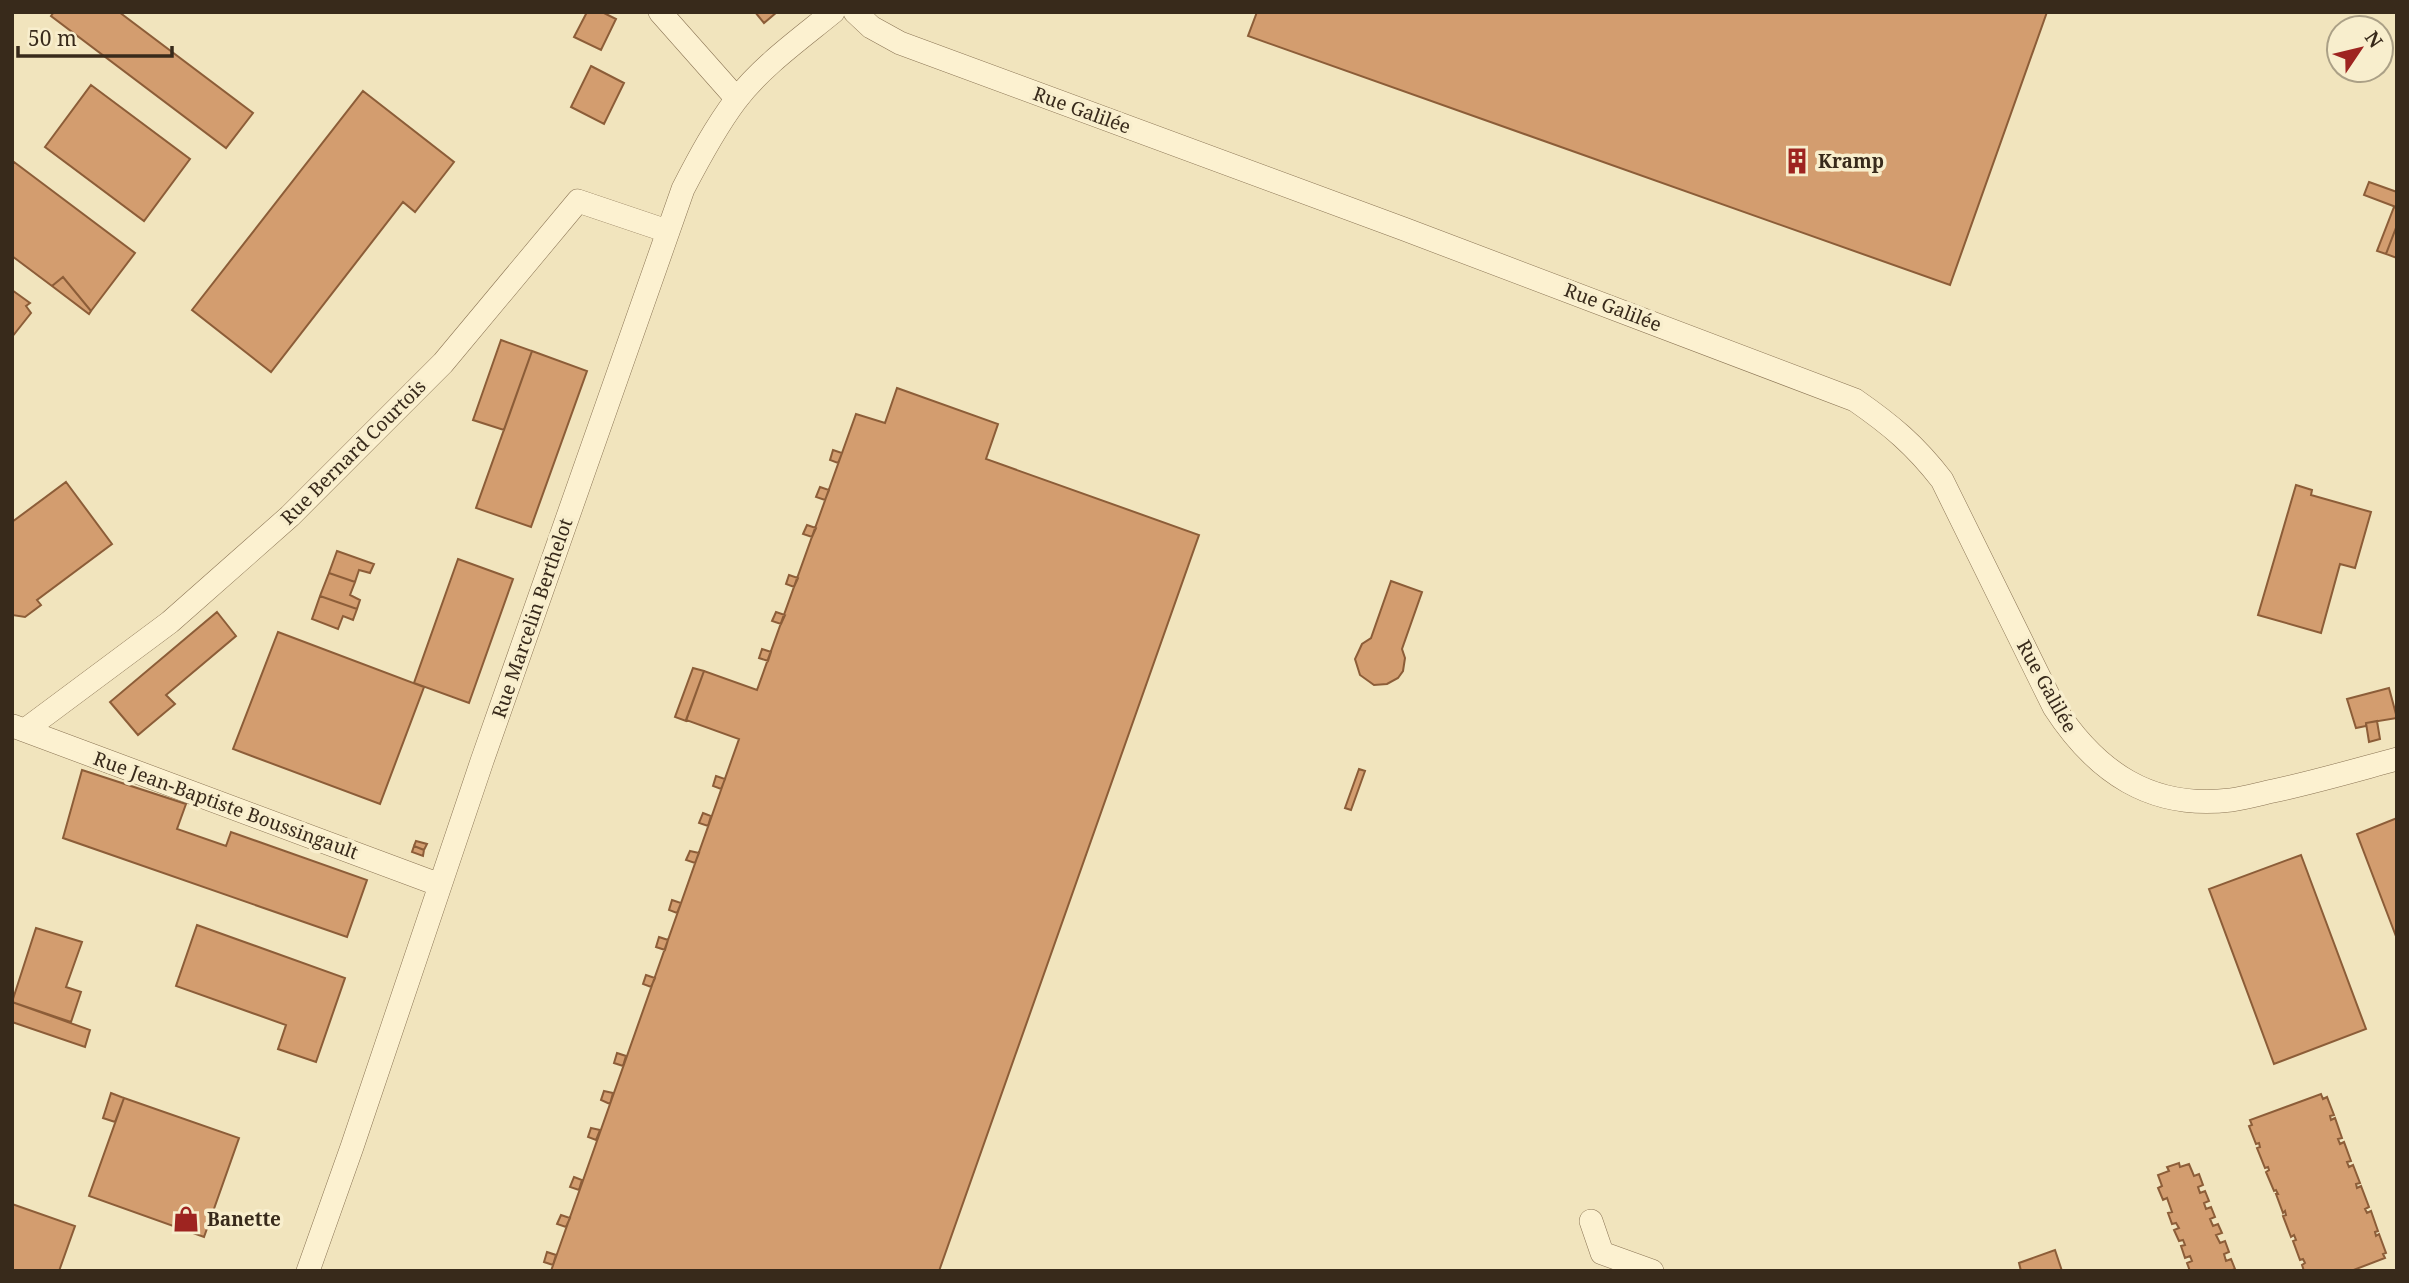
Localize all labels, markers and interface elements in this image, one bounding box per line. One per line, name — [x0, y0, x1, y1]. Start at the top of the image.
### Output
scale bar — [18, 14, 172, 58]
north arrow — [2325, 14, 2395, 84]
text: 50 m — [28, 24, 77, 52]
text: N — [2359, 26, 2389, 53]
street label: Rue Galilée — [1030, 80, 1134, 140]
building icon: Kramp — [1782, 146, 1812, 176]
place label: Kramp — [1818, 148, 1884, 174]
street label: Rue Galilée — [1561, 277, 1665, 337]
street label: Rue Bernard Courtois — [275, 374, 431, 530]
street label: Rue Marcelin Berthelot — [486, 514, 579, 721]
street label: Rue Galilée — [2011, 635, 2083, 737]
street label: Rue Jean-Baptiste Boussingault — [90, 745, 362, 865]
shop icon: Banette — [171, 1204, 201, 1234]
place label: Banette — [207, 1206, 281, 1232]

